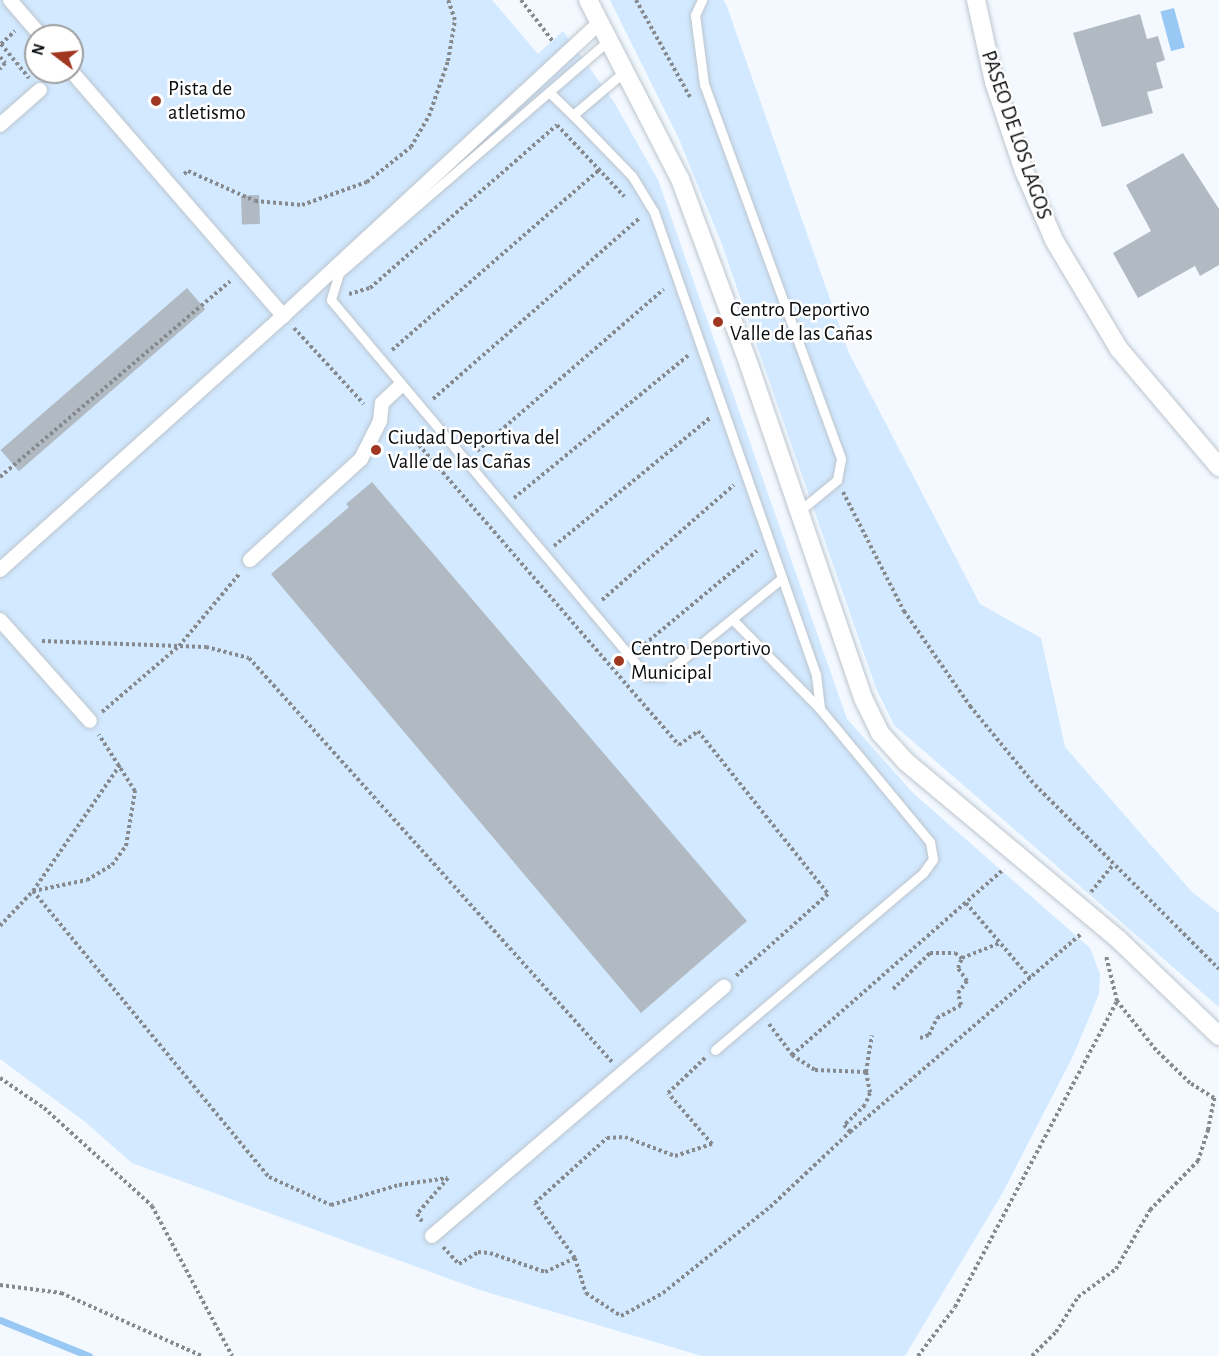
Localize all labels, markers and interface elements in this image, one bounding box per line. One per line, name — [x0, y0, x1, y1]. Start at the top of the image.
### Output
north arrow — [24, 24, 84, 84]
text: N — [29, 42, 48, 57]
street label: PASEO DE LOS LAGOS — [975, 47, 1057, 223]
place label: Pista de atletismo — [168, 76, 246, 126]
marker: Pista de atletismo — [149, 94, 163, 108]
place label: Centro Deportivo Valle de las Cañas — [730, 297, 873, 347]
marker: Centro Deportivo Valle de las Cañas — [711, 315, 725, 329]
place label: Ciudad Deportiva del Valle de las Cañas — [388, 425, 560, 475]
marker: Ciudad Deportiva del Valle de las Cañas — [369, 443, 383, 457]
place label: Centro Deportivo Municipal — [631, 636, 771, 686]
marker: Centro Deportivo Municipal — [612, 654, 626, 668]

